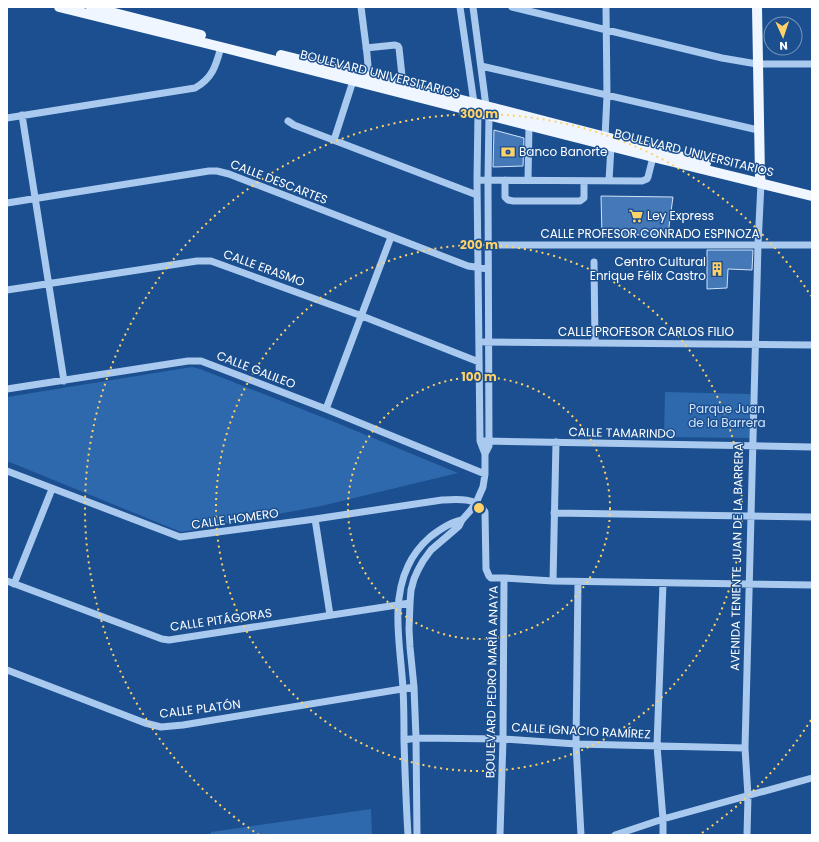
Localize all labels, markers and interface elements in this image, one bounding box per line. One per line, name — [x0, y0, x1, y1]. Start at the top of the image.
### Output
north arrow — [763, 16, 803, 56]
text: N — [779, 38, 788, 54]
street label: BOULEVARD UNIVERSITARIOS — [299, 45, 462, 102]
text: 300 m — [460, 105, 498, 122]
street label: BOULEVARD UNIVERSITARIOS — [613, 124, 776, 181]
place label: Banco Banorte — [519, 143, 607, 160]
bank icon: Banco Banorte — [500, 144, 516, 160]
street label: CALLE DESCARTES — [228, 155, 330, 208]
place label: Ley Express — [647, 207, 714, 224]
supermarket icon: Ley Express — [628, 208, 644, 224]
street label: CALLE PROFESOR CONRADO ESPINOZA — [540, 225, 760, 242]
text: 200 m — [460, 236, 498, 253]
street label: CALLE ERASMO — [221, 245, 307, 290]
place label: Centro Cultural Enrique Félix Castro — [590, 253, 706, 284]
building icon: Centro Cultural Enrique Félix Castro — [709, 261, 725, 277]
street label: CALLE PROFESOR CARLOS FILIO — [558, 323, 734, 340]
street label: CALLE GALILEO — [214, 347, 298, 392]
text: 100 m — [461, 368, 497, 385]
park label: Parque Juan de la Barrera — [688, 400, 766, 431]
street label: CALLE TAMARINDO — [569, 423, 675, 442]
street label: AVENIDA TENIENTE JUAN DE LA BARRERA — [726, 443, 747, 671]
centre of rings — [472, 501, 486, 515]
street label: CALLE HOMERO — [190, 504, 280, 533]
street label: BOULEVARD PEDRO MARÍA ANAYA — [481, 586, 502, 778]
street label: CALLE PITÁGORAS — [169, 604, 273, 635]
street label: CALLE PLATÓN — [158, 695, 242, 722]
street label: CALLE IGNACIO RAMÍREZ — [511, 718, 651, 743]

